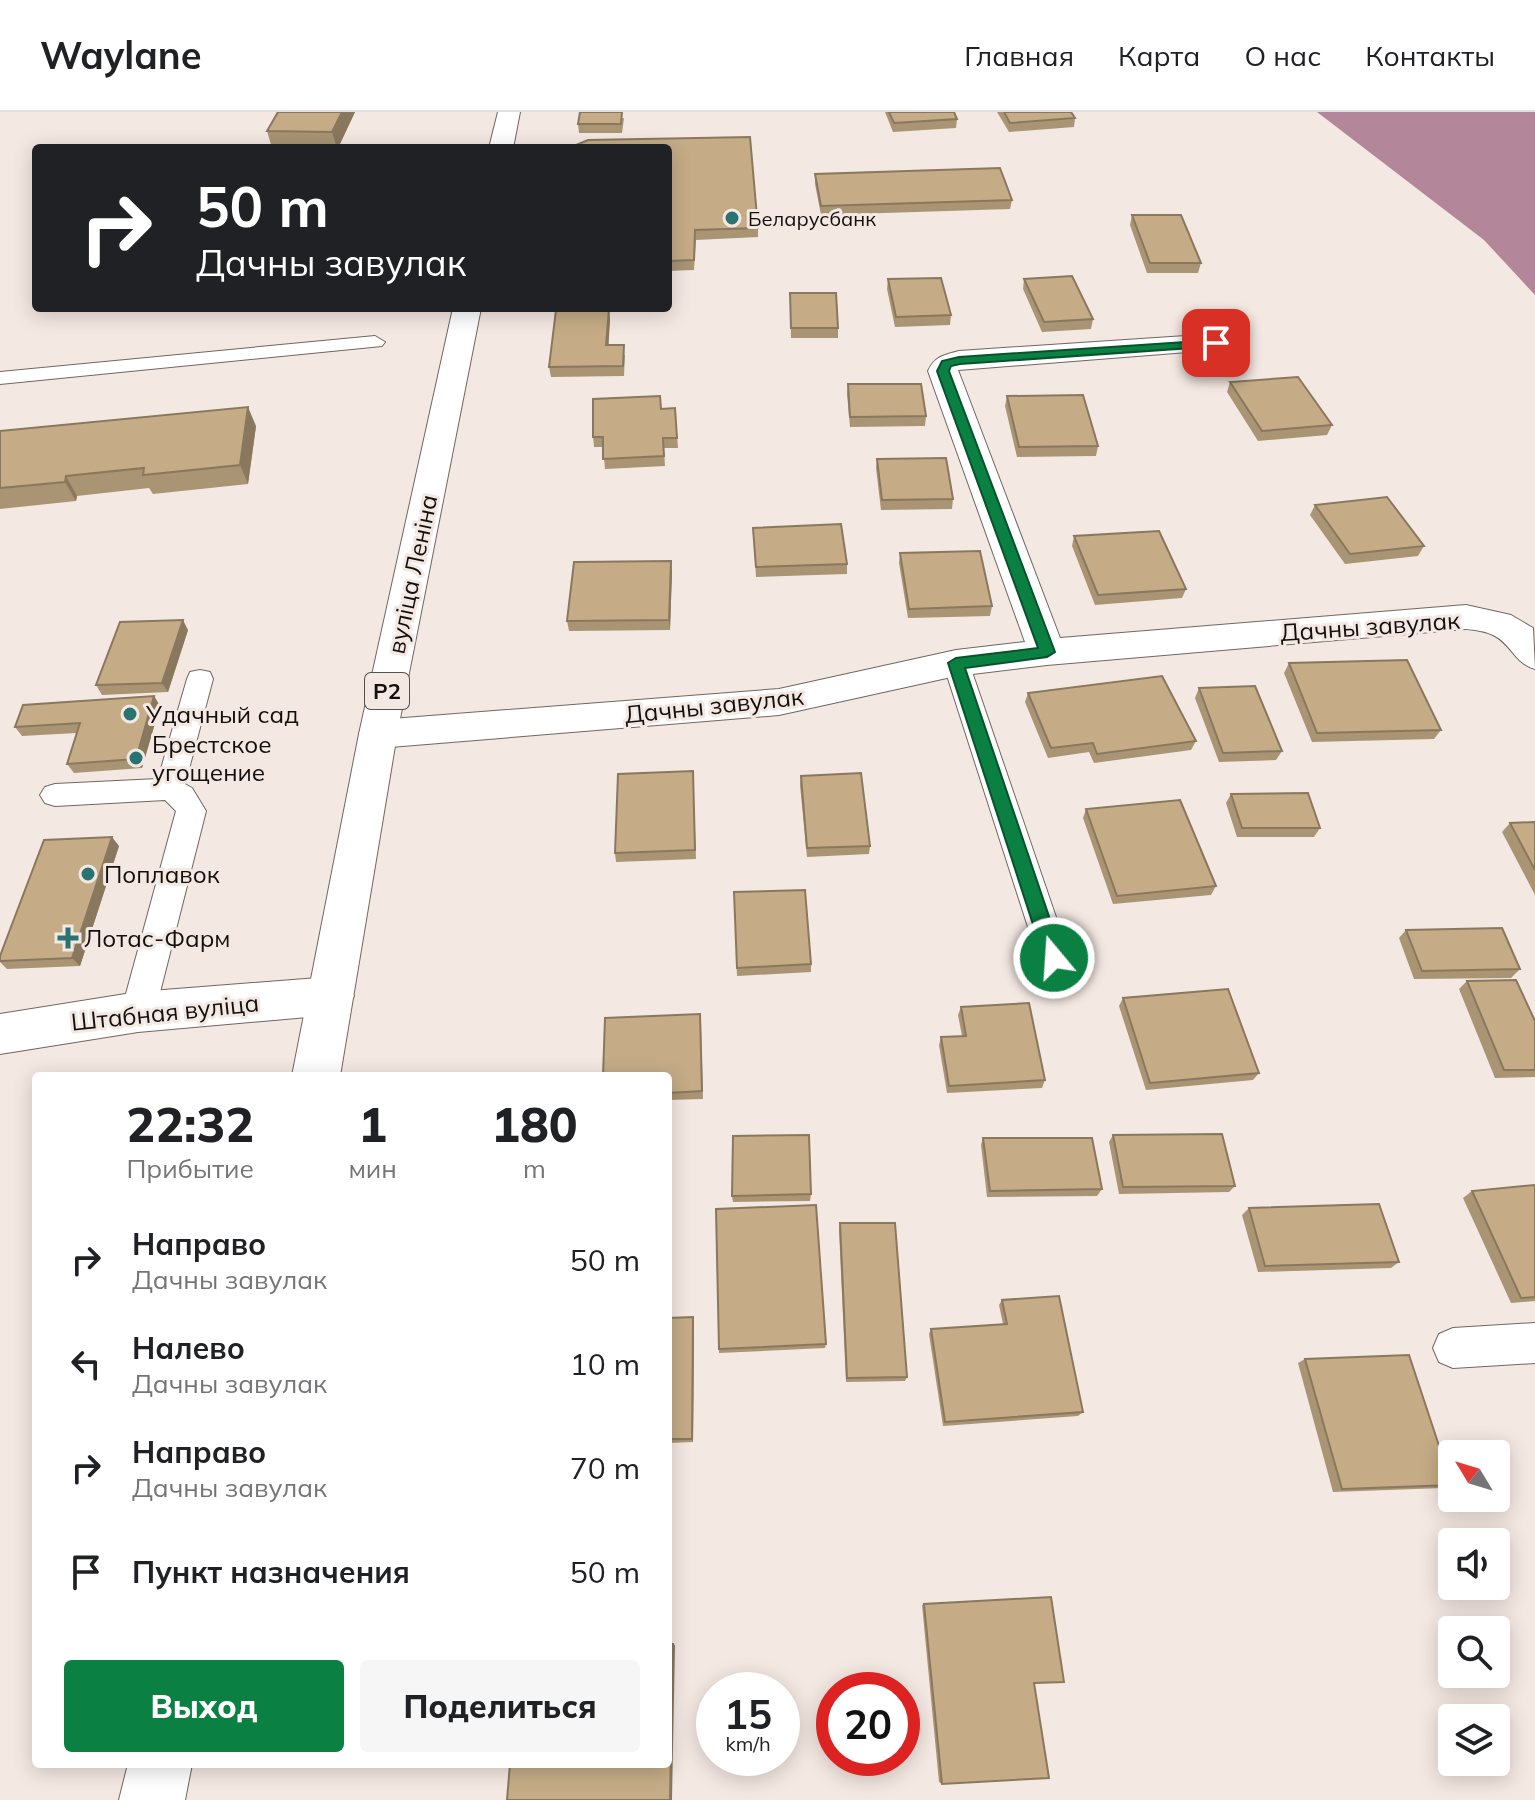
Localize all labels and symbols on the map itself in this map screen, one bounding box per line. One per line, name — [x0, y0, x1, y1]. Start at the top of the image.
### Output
place label: Беларусбанк — [748, 206, 876, 231]
marker: Беларусбанк — [723, 209, 741, 227]
pin — [1182, 309, 1250, 377]
street label: вуліца Леніна — [380, 492, 444, 656]
street label: Дачны завулак — [1279, 605, 1461, 647]
road number: Р2 — [365, 673, 409, 709]
street label: Дачны завулак — [623, 681, 805, 729]
place label: Удачный сад — [145, 699, 299, 729]
marker: Удачный сад — [121, 705, 139, 723]
place label: Брестское угощение — [152, 729, 271, 787]
marker: Брестское угощение — [127, 749, 145, 767]
place label: Поплавок — [104, 859, 220, 889]
marker: Поплавок — [79, 865, 97, 883]
position arrow — [1012, 916, 1096, 1000]
place label: Лотас-Фарм — [84, 923, 230, 953]
marker: Лотас-Фарм — [59, 929, 77, 947]
street label: Штабная вуліца — [69, 987, 261, 1037]
north arrow — [1438, 1440, 1510, 1512]
speed limit sign: 20 — [816, 1672, 920, 1776]

